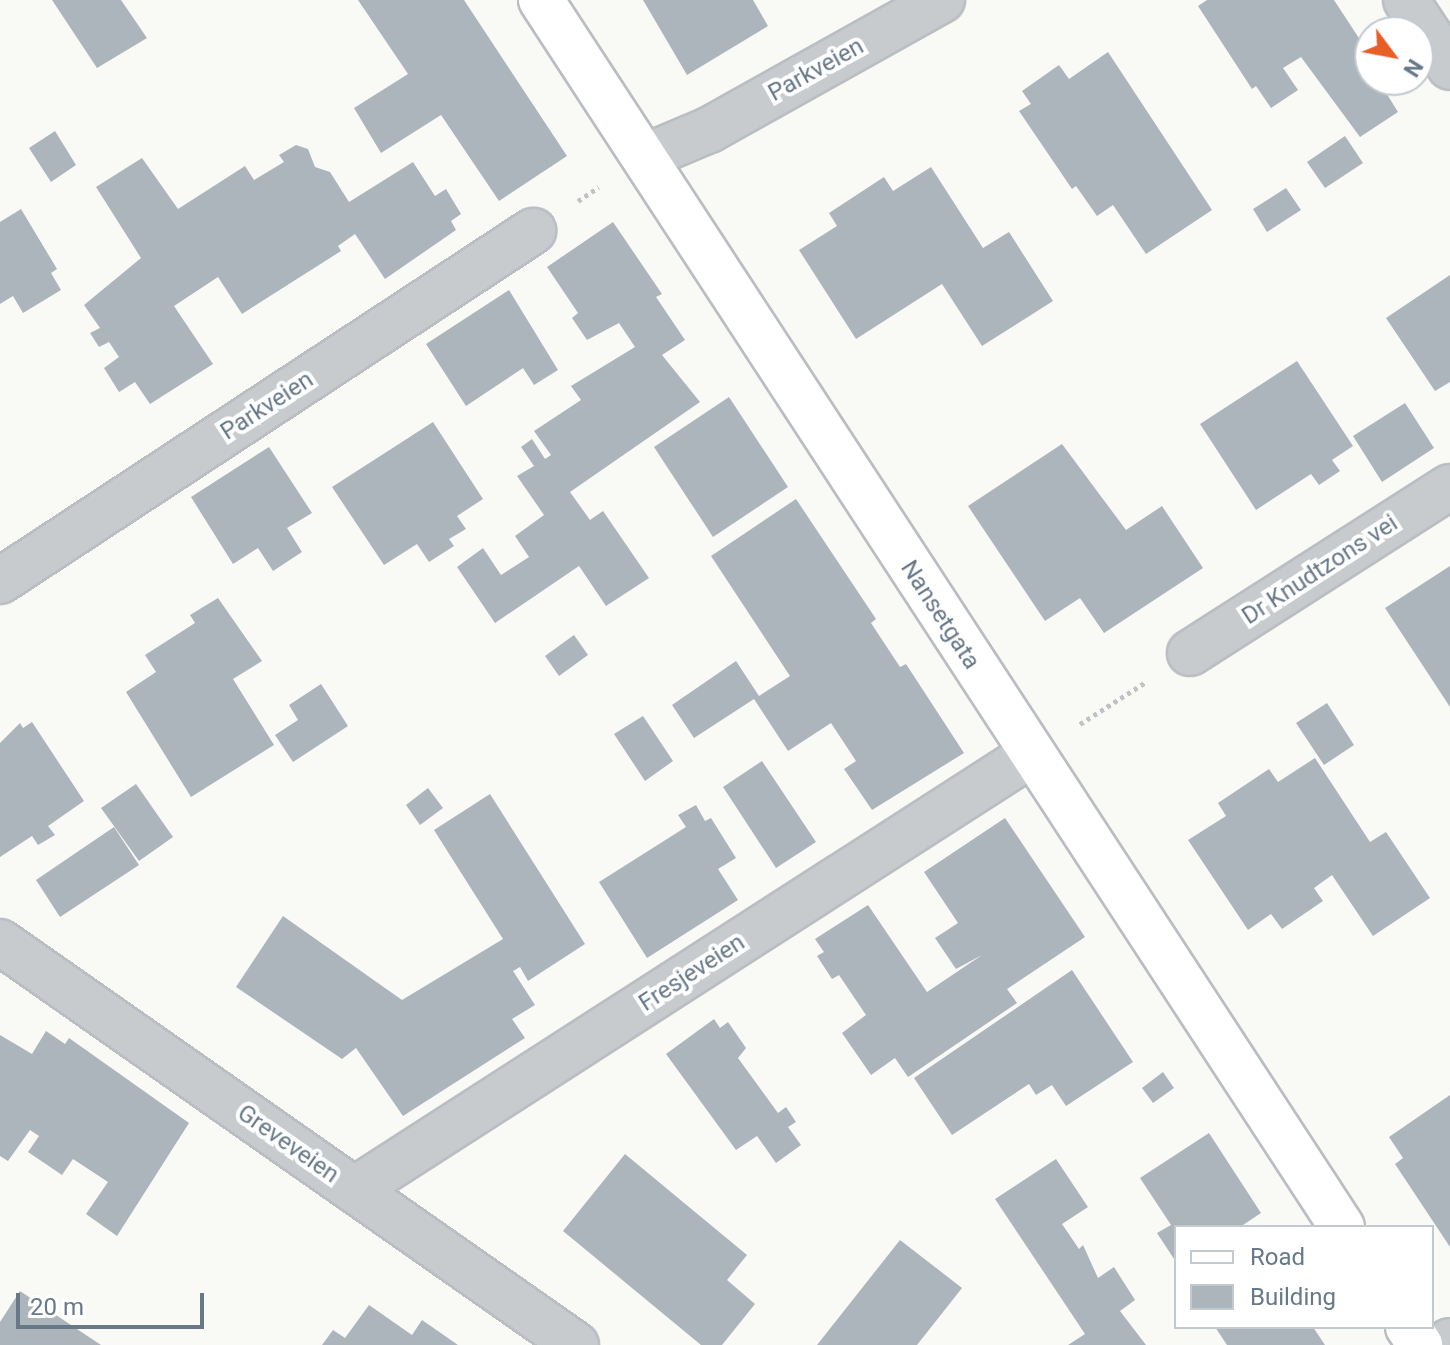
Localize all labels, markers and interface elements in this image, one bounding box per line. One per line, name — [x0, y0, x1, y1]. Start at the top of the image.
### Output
north arrow — [1354, 16, 1434, 96]
street label: Parkveien — [763, 32, 869, 108]
text: N — [1398, 55, 1428, 81]
street label: Parkveien — [215, 365, 319, 447]
street label: Dr Knudtzons vei — [1237, 509, 1403, 631]
street label: Nansetgata — [894, 555, 986, 675]
street label: Fresjeveien — [634, 928, 750, 1018]
street label: Greveveien — [232, 1099, 344, 1189]
legend — [1174, 1225, 1434, 1329]
text: Road — [1250, 1243, 1305, 1271]
scale bar — [20, 1277, 208, 1327]
text: Building — [1250, 1283, 1336, 1311]
text: 20 m — [30, 1293, 84, 1321]

